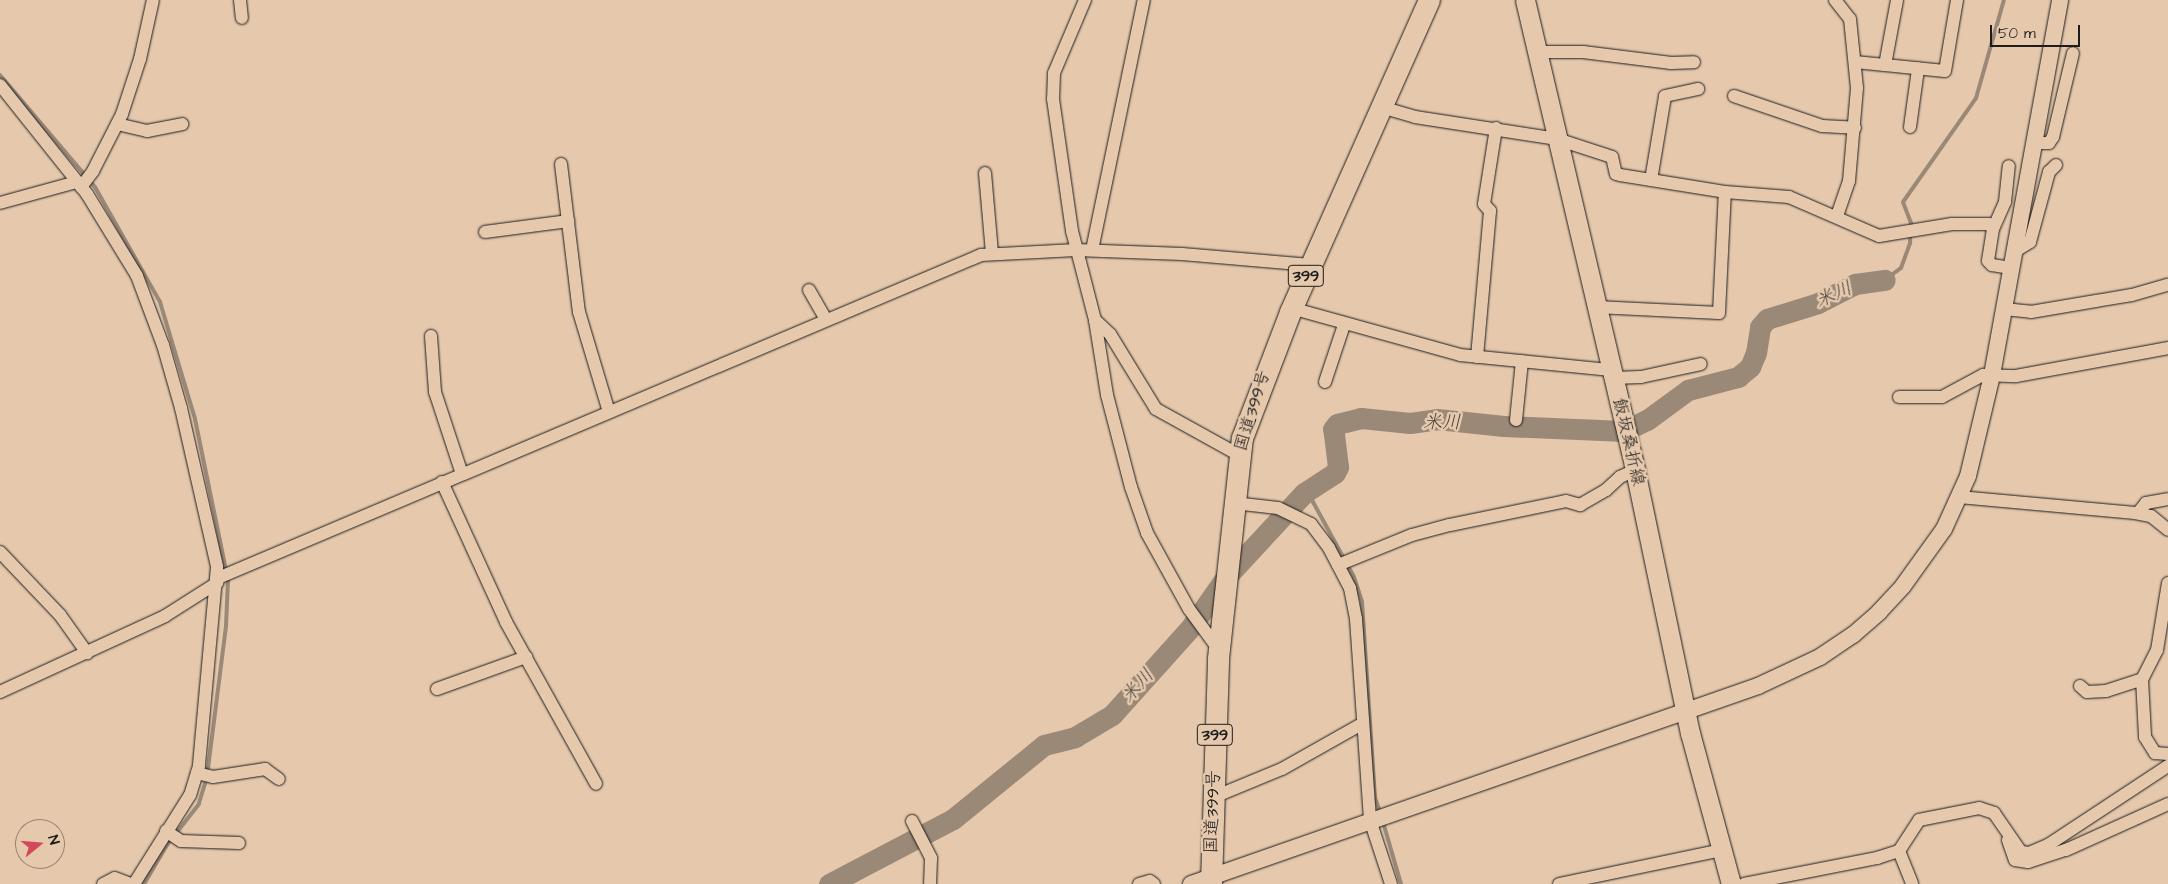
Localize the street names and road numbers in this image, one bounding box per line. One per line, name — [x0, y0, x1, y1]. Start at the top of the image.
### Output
road number: 399 — [1287, 262, 1325, 290]
street label: 国道399号 — [1230, 368, 1276, 454]
street label: 飯坂桑折線 — [1607, 396, 1649, 488]
road number: 399 — [1196, 722, 1234, 748]
street label: 国道399号 — [1201, 770, 1225, 854]

